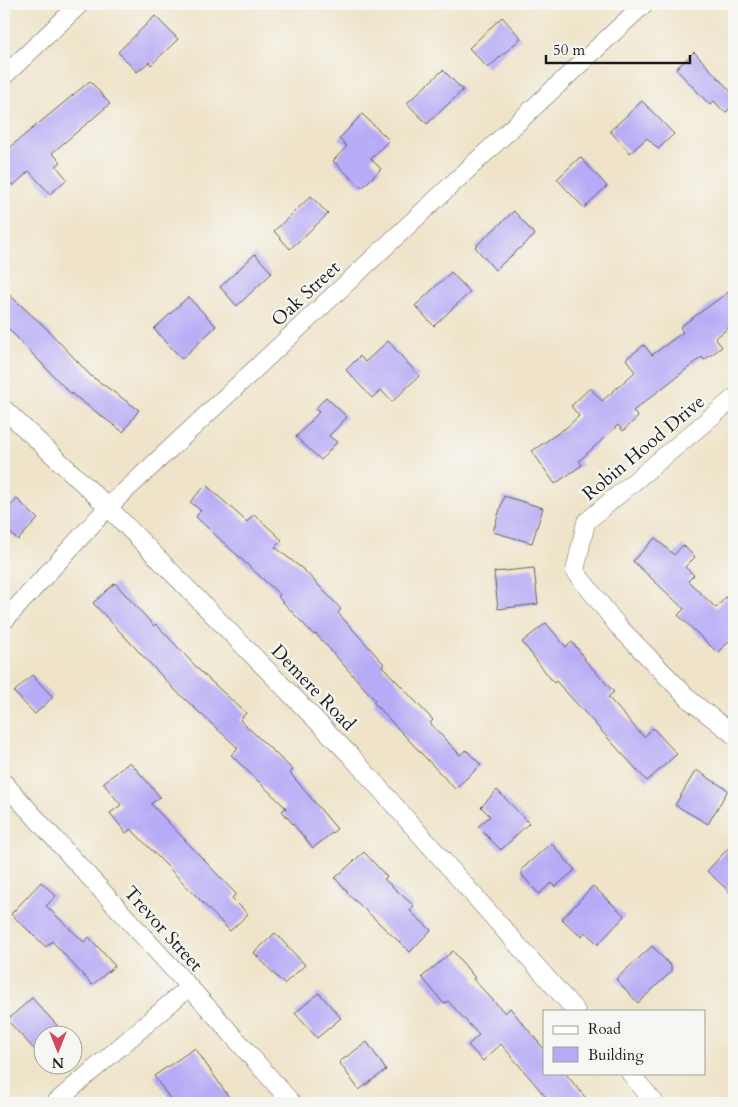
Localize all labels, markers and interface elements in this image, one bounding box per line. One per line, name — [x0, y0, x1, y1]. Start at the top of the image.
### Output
scale bar — [546, 32, 689, 64]
text: 50 m — [553, 40, 585, 60]
street label: Oak Street — [266, 255, 346, 332]
street label: Robin Hood Drive — [577, 389, 710, 507]
street label: Demere Road — [265, 639, 361, 737]
street label: Trevor Street — [118, 880, 209, 977]
legend — [543, 1010, 706, 1074]
text: Road — [588, 1019, 621, 1039]
north arrow — [32, 1024, 82, 1074]
text: Building — [588, 1045, 644, 1065]
text: N — [52, 1053, 64, 1072]

